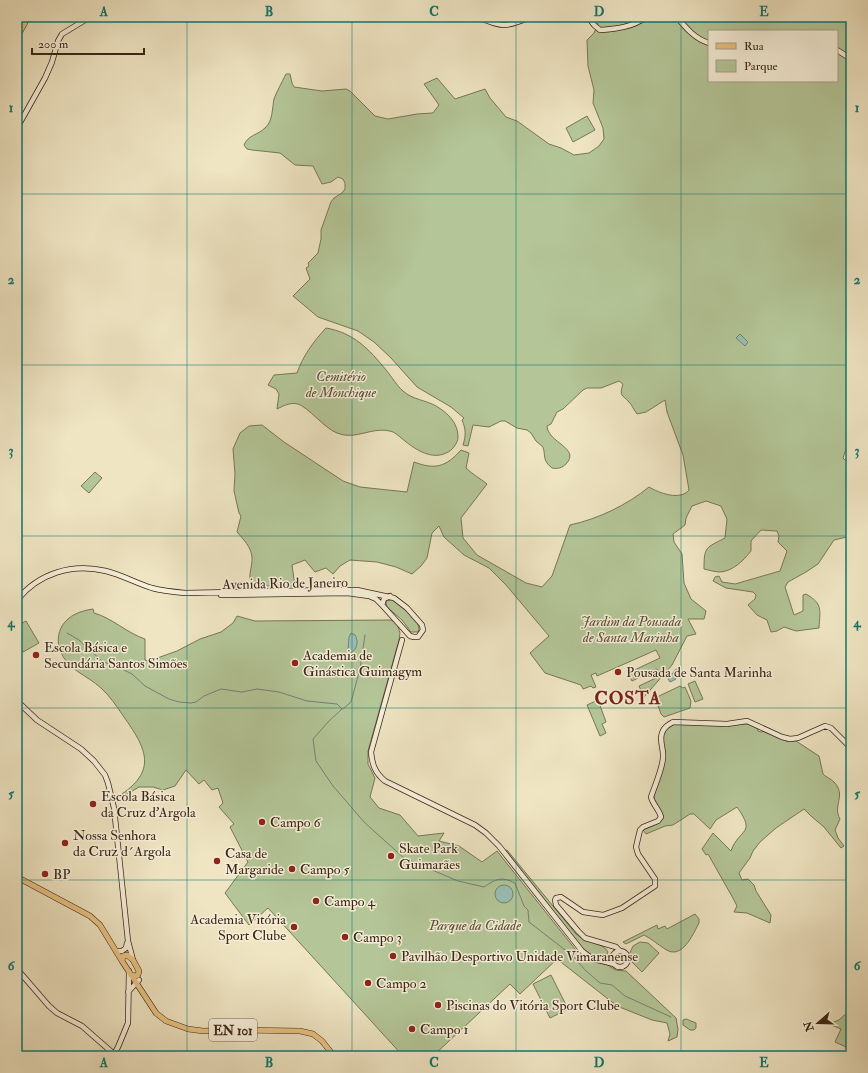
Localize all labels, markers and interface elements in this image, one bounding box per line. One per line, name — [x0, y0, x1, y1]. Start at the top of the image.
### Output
text: A — [99, 4, 109, 20]
text: B — [265, 4, 273, 20]
text: C — [429, 4, 439, 20]
text: D — [594, 4, 605, 20]
text: E — [759, 4, 769, 20]
scale bar — [32, 30, 144, 56]
legend — [708, 30, 838, 82]
text: 200 m — [38, 37, 69, 52]
text: Rua — [744, 39, 765, 54]
text: Parque — [744, 59, 778, 74]
text: 1 — [9, 100, 14, 116]
text: 1 — [855, 100, 860, 116]
text: 2 — [8, 272, 15, 288]
text: 2 — [854, 272, 861, 288]
park label: Cemitério de Monchique — [305, 368, 376, 401]
text: 3 — [9, 443, 14, 459]
text: 3 — [855, 443, 860, 459]
street label: Avenida Rio de Janeiro — [221, 574, 348, 593]
park label: Jardim da Pousada de Santa Marinha — [581, 613, 682, 646]
text: 4 — [6, 615, 15, 631]
text: 4 — [852, 615, 861, 631]
place label: Escola Básica e Secundária Santos Simões — [44, 639, 188, 672]
place label: Academia de Ginástica Guimagym — [302, 647, 422, 681]
marker: Escola Básica e Secundária Santos Simões — [31, 650, 41, 660]
marker: Academia de Ginástica Guimagym — [290, 658, 300, 668]
place label: Pousada de Santa Marinha — [626, 664, 772, 681]
marker: Pousada de Santa Marinha — [613, 667, 623, 677]
district label: COSTA — [594, 687, 662, 710]
text: 5 — [8, 786, 14, 802]
text: 5 — [854, 786, 860, 802]
place label: Escola Básica da Cruz d'Argola — [101, 788, 196, 821]
marker: Escola Básica da Cruz d'Argola — [88, 799, 98, 809]
place label: Campo 6 — [270, 814, 322, 832]
marker: Campo 6 — [257, 817, 267, 827]
place label: Nossa Senhora da Cruz d´Argola — [73, 827, 171, 860]
marker: Nossa Senhora da Cruz d´Argola — [60, 838, 70, 848]
place label: Skate Park Guimarães — [399, 840, 460, 873]
place label: Casa de Margaride — [225, 845, 284, 878]
marker: Skate Park Guimarães — [386, 851, 396, 861]
marker: Casa de Margaride — [212, 856, 222, 866]
place label: Campo 5 — [300, 861, 351, 879]
marker: Campo 5 — [287, 864, 297, 874]
place label: BP — [53, 866, 70, 883]
marker: BP — [40, 869, 50, 879]
place label: Campo 4 — [324, 893, 377, 911]
marker: Campo 4 — [311, 896, 321, 906]
place label: Academia Vitória Sport Clube — [189, 911, 286, 945]
park label: Parque da Cidade — [428, 917, 521, 934]
marker: Academia Vitória Sport Clube — [289, 922, 299, 932]
place label: Campo 3 — [353, 929, 402, 947]
marker: Campo 3 — [340, 932, 350, 942]
place label: Pavilhão Desportivo Unidade Vimaranense — [401, 948, 638, 966]
marker: Pavilhão Desportivo Unidade Vimaranense — [388, 951, 398, 961]
text: 6 — [8, 958, 16, 974]
text: 6 — [854, 958, 862, 974]
place label: Campo 2 — [376, 975, 427, 993]
marker: Campo 2 — [363, 978, 373, 988]
place label: Piscinas do Vitória Sport Clube — [446, 997, 620, 1015]
marker: Piscinas do Vitória Sport Clube — [433, 1000, 443, 1010]
north arrow — [798, 1003, 838, 1043]
text: N — [801, 1018, 817, 1034]
road number: EN 101 — [209, 1019, 257, 1041]
place label: Campo 1 — [420, 1021, 469, 1039]
marker: Campo 1 — [407, 1024, 417, 1034]
text: A — [99, 1055, 109, 1071]
text: B — [265, 1055, 273, 1071]
text: C — [429, 1055, 439, 1071]
text: D — [594, 1055, 605, 1071]
text: E — [759, 1055, 769, 1071]

